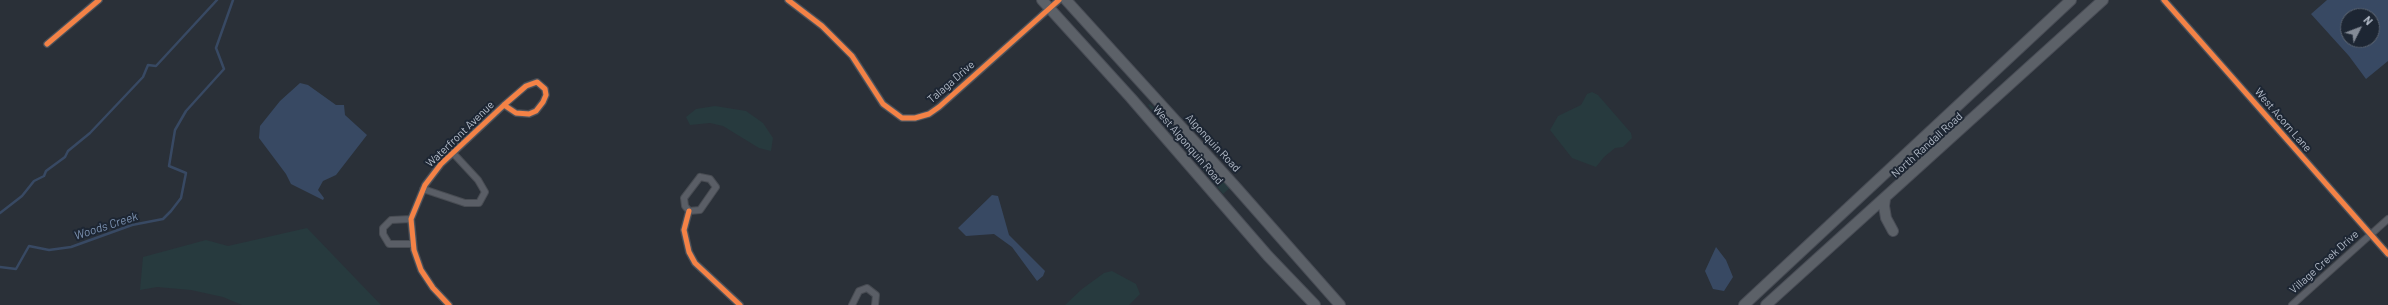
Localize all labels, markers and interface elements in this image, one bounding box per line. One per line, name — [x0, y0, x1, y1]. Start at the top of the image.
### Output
north arrow — [2340, 8, 2380, 48]
text: N — [2361, 13, 2376, 27]
street label: Talaga Drive — [925, 58, 977, 106]
street label: West Acorn Lane — [2252, 85, 2314, 155]
street label: Waterfront Avenue — [423, 98, 497, 170]
street label: West Algonquin Road — [1150, 103, 1226, 187]
street label: North Randall Road — [1889, 110, 1965, 180]
street label: Algonquin Road — [1183, 111, 1243, 175]
water label: Woods Creek — [72, 209, 140, 243]
street label: Village Creek Drive — [2287, 227, 2361, 297]

